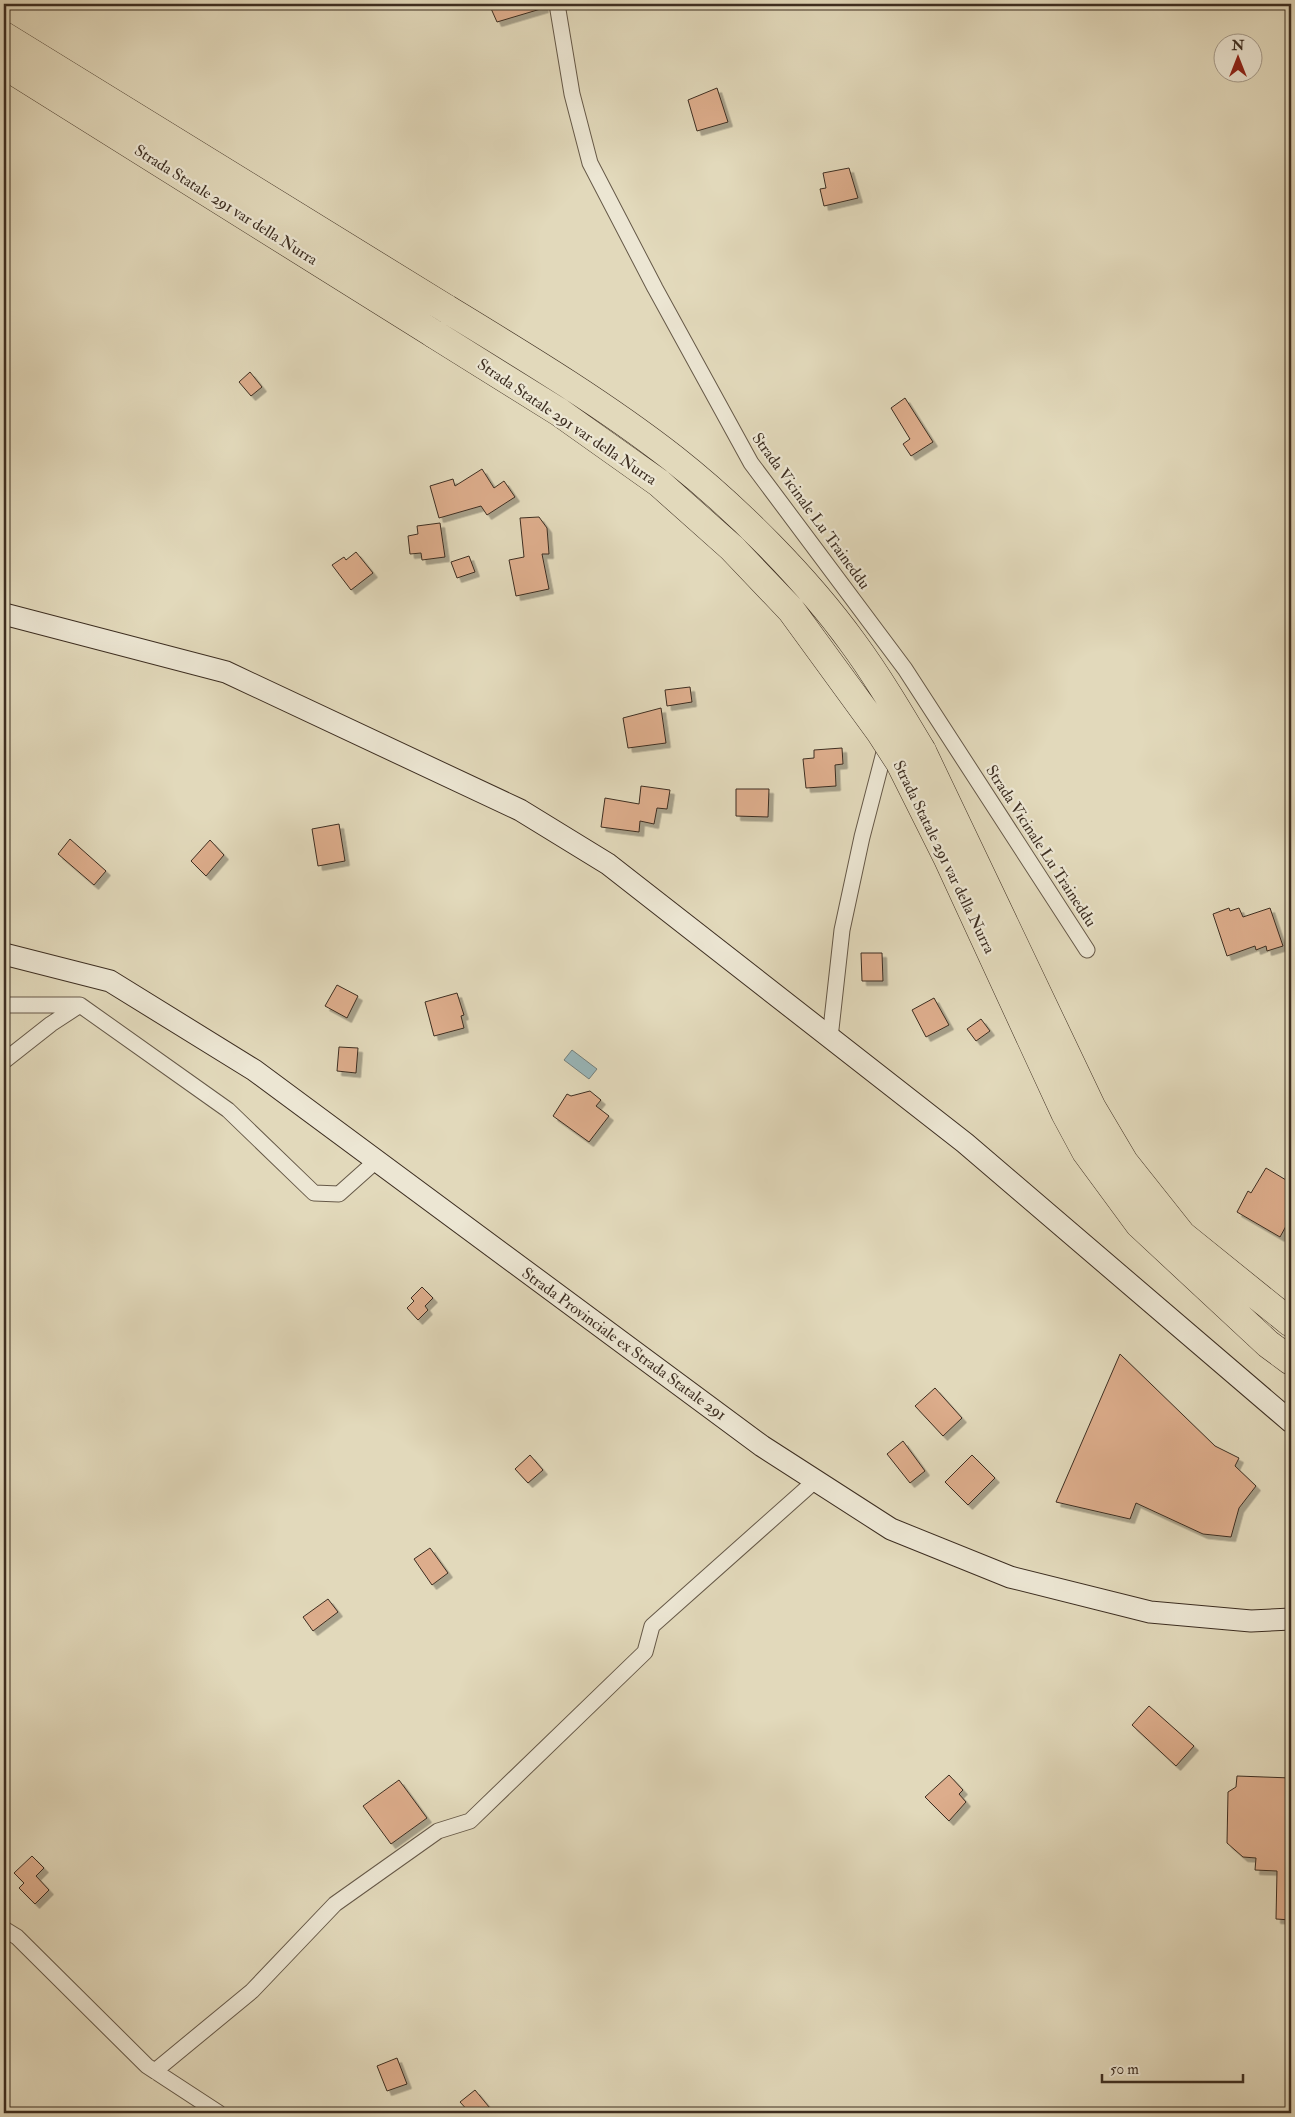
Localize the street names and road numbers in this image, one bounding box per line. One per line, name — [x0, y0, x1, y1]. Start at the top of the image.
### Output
street label: Strada Statale 291 var della Nurra — [131, 140, 322, 270]
street label: Strada Statale 291 var della Nurra — [473, 354, 661, 490]
street label: Strada Vicinale Lu Traineddu — [747, 429, 875, 593]
street label: Strada Statale 291 var della Nurra — [888, 757, 1000, 957]
street label: Strada Vicinale Lu Traineddu — [981, 761, 1101, 931]
street label: Strada Provinciale ex Strada Statale 291 — [518, 1263, 730, 1425]

